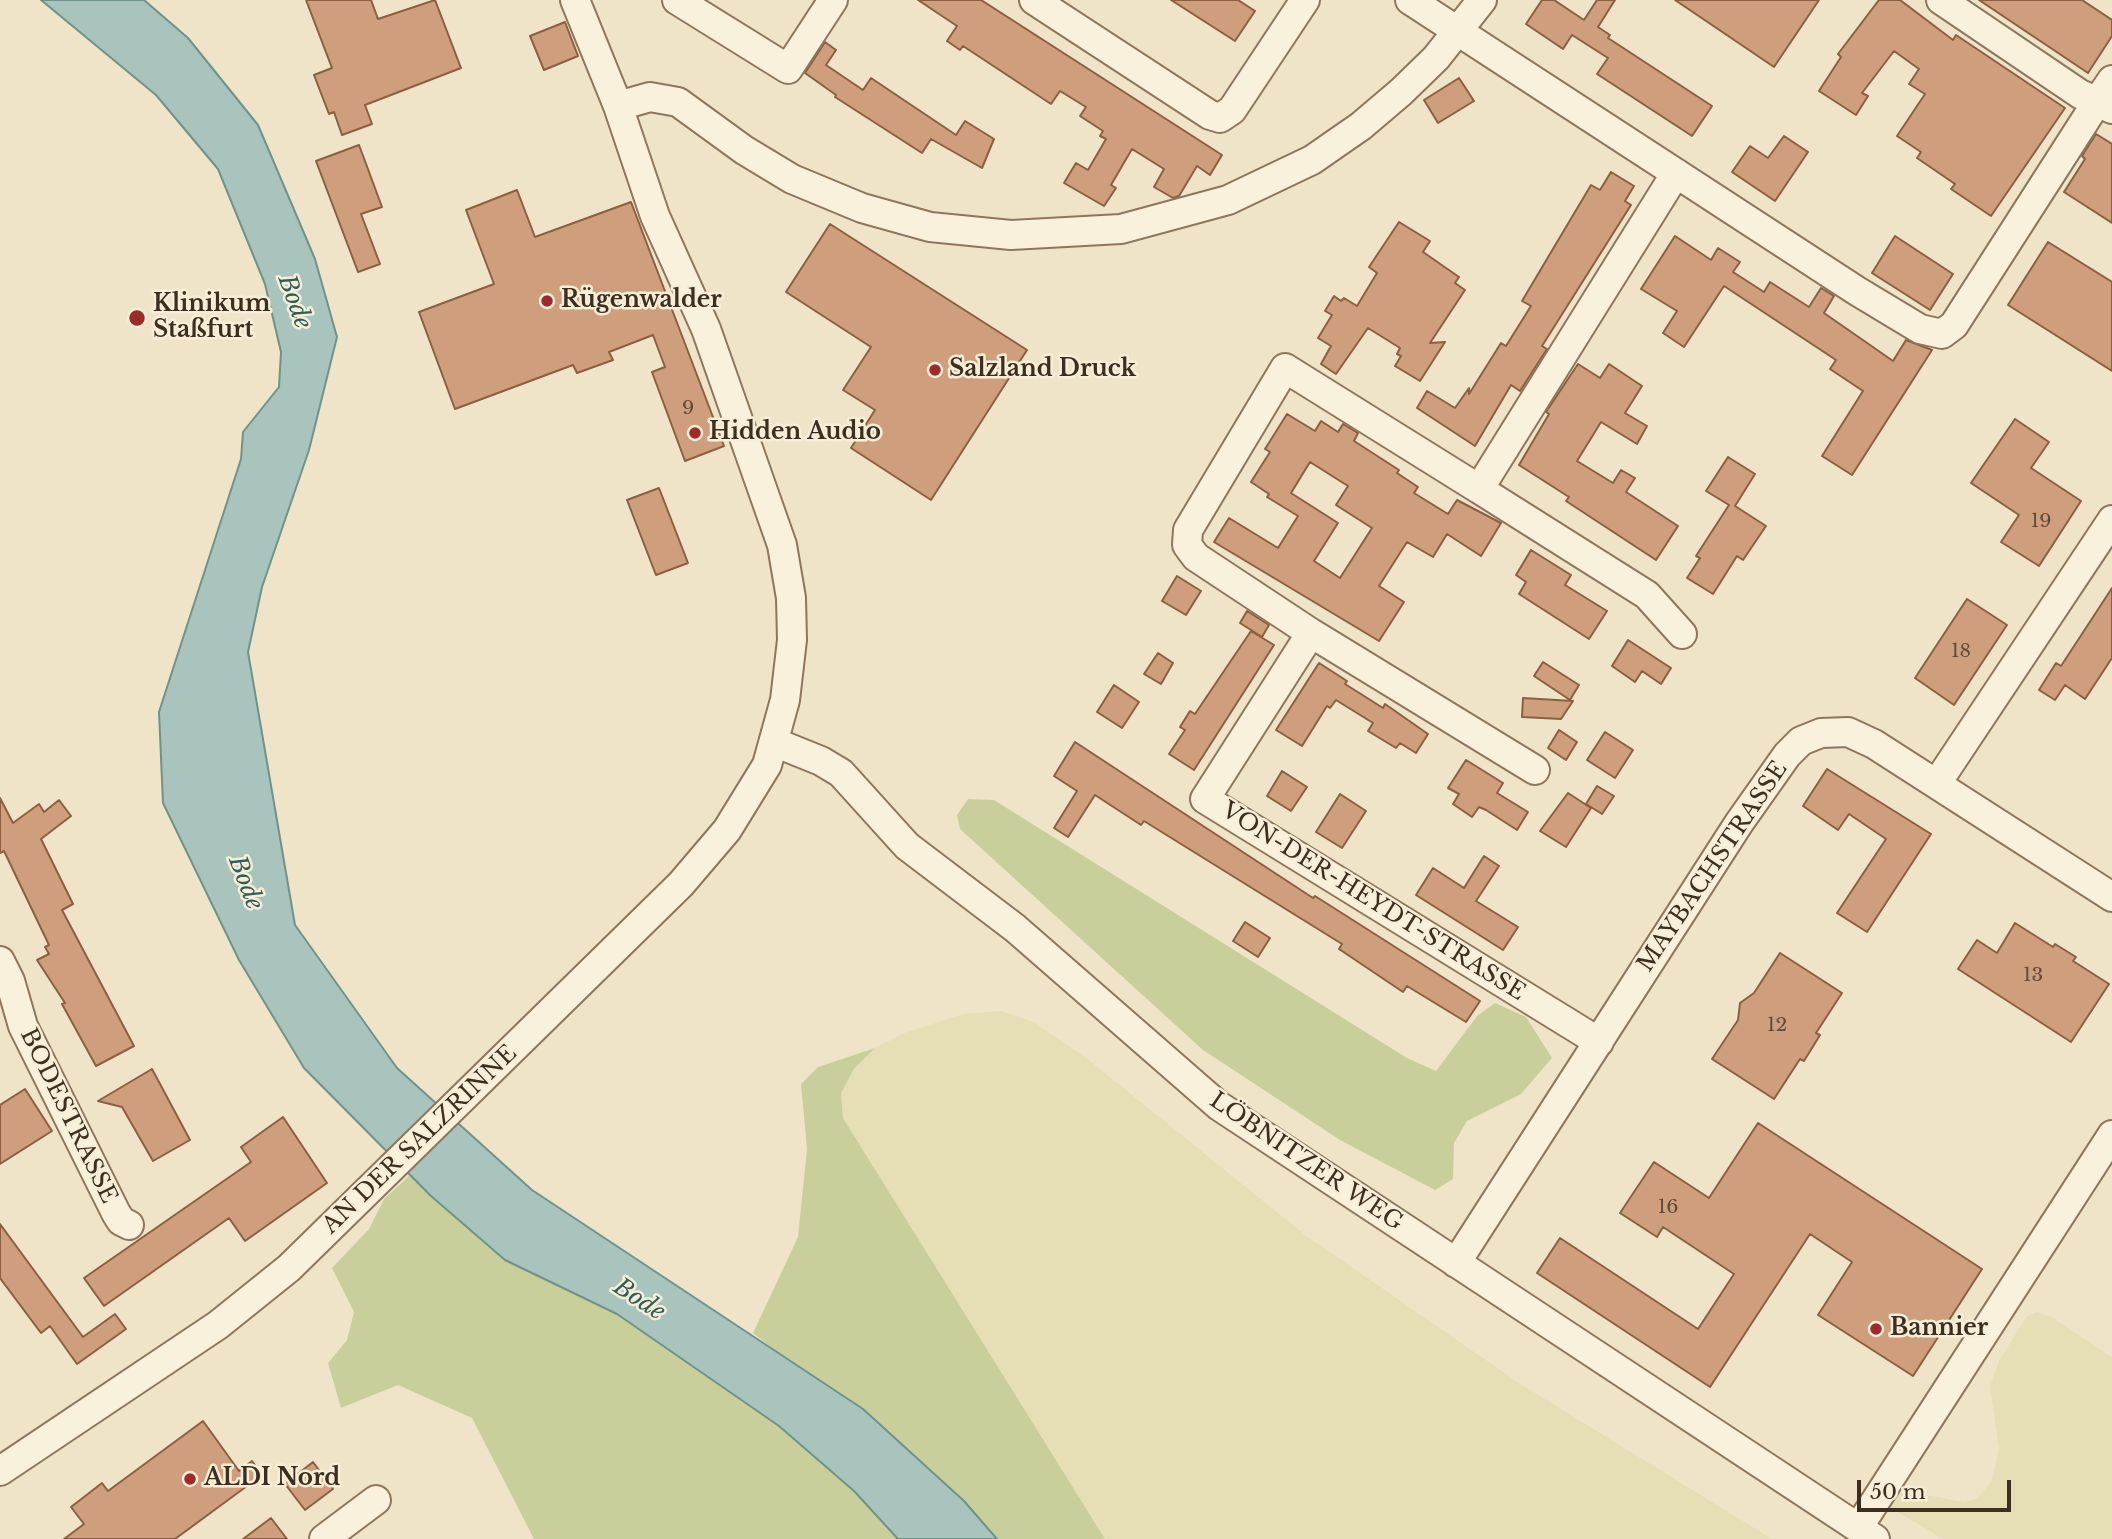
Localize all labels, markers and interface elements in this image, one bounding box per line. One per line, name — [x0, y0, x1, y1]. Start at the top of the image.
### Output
water label: Bode — [271, 271, 317, 333]
place label: Rügenwalder — [561, 287, 722, 315]
place label: Klinikum Staßfurt — [153, 291, 270, 345]
marker: Rügenwalder — [539, 293, 555, 309]
marker: Klinikum Staßfurt — [127, 308, 147, 328]
place label: Salzland Druck — [949, 356, 1136, 384]
marker: Salzland Druck — [927, 362, 943, 378]
house number: 9 — [682, 398, 694, 420]
place label: Hidden Audio — [709, 419, 881, 447]
marker: Hidden Audio — [687, 425, 703, 441]
house number: 19 — [2031, 511, 2051, 533]
house number: 18 — [1951, 641, 1971, 663]
street label: MAYBACHSTRASSE — [1632, 757, 1794, 977]
street label: VON-DER-HEYDT-STRASSE — [1216, 797, 1530, 1007]
water label: Bode — [222, 852, 268, 914]
house number: 13 — [2023, 965, 2043, 987]
house number: 12 — [1767, 1015, 1787, 1037]
street label: BODESTRASSE — [14, 1024, 122, 1208]
street label: AN DER SALZRINNE — [317, 1040, 523, 1240]
street label: LÖBNITZER WEG — [1204, 1087, 1408, 1237]
house number: 16 — [1658, 1197, 1678, 1219]
water label: Bode — [608, 1273, 670, 1327]
place label: Bannier — [1890, 1315, 1988, 1343]
marker: Bannier — [1868, 1321, 1884, 1337]
place label: ALDI Nord — [204, 1465, 340, 1493]
scale bar — [1860, 1466, 2014, 1510]
marker: ALDI Nord — [182, 1471, 198, 1487]
text: 50 m — [1870, 1479, 1925, 1505]

